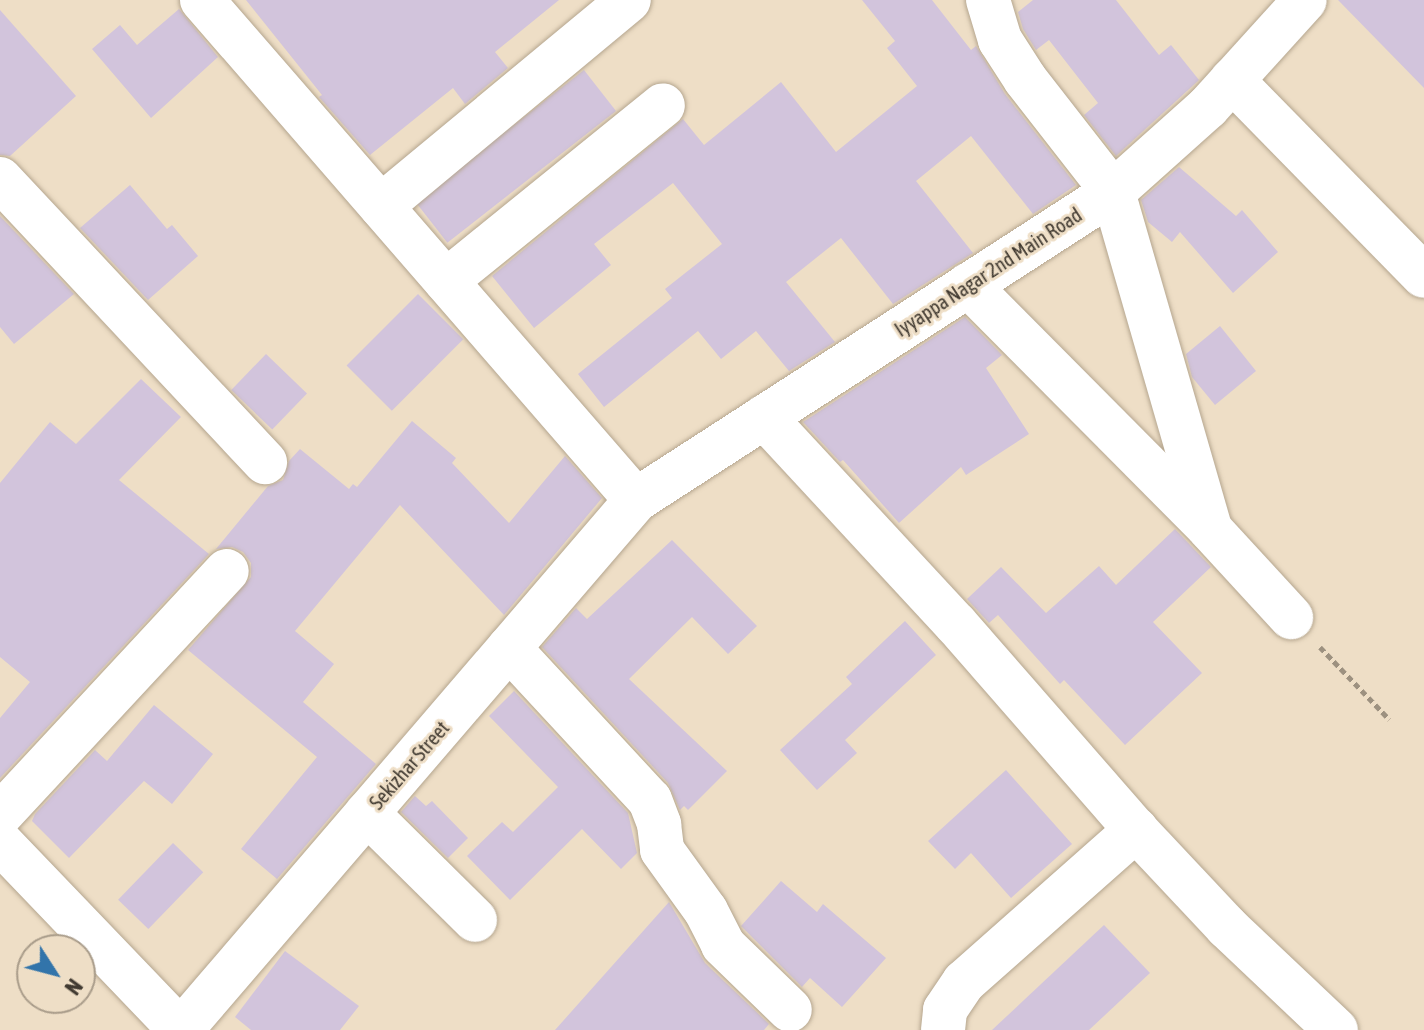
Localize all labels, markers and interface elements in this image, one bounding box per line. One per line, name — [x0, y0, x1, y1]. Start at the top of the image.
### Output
street label: Iyyappa Nagar 2nd Main Road — [890, 203, 1086, 341]
street label: Sekizhar Street — [364, 716, 454, 814]
north arrow — [16, 934, 96, 1014]
text: N — [59, 974, 88, 1000]

